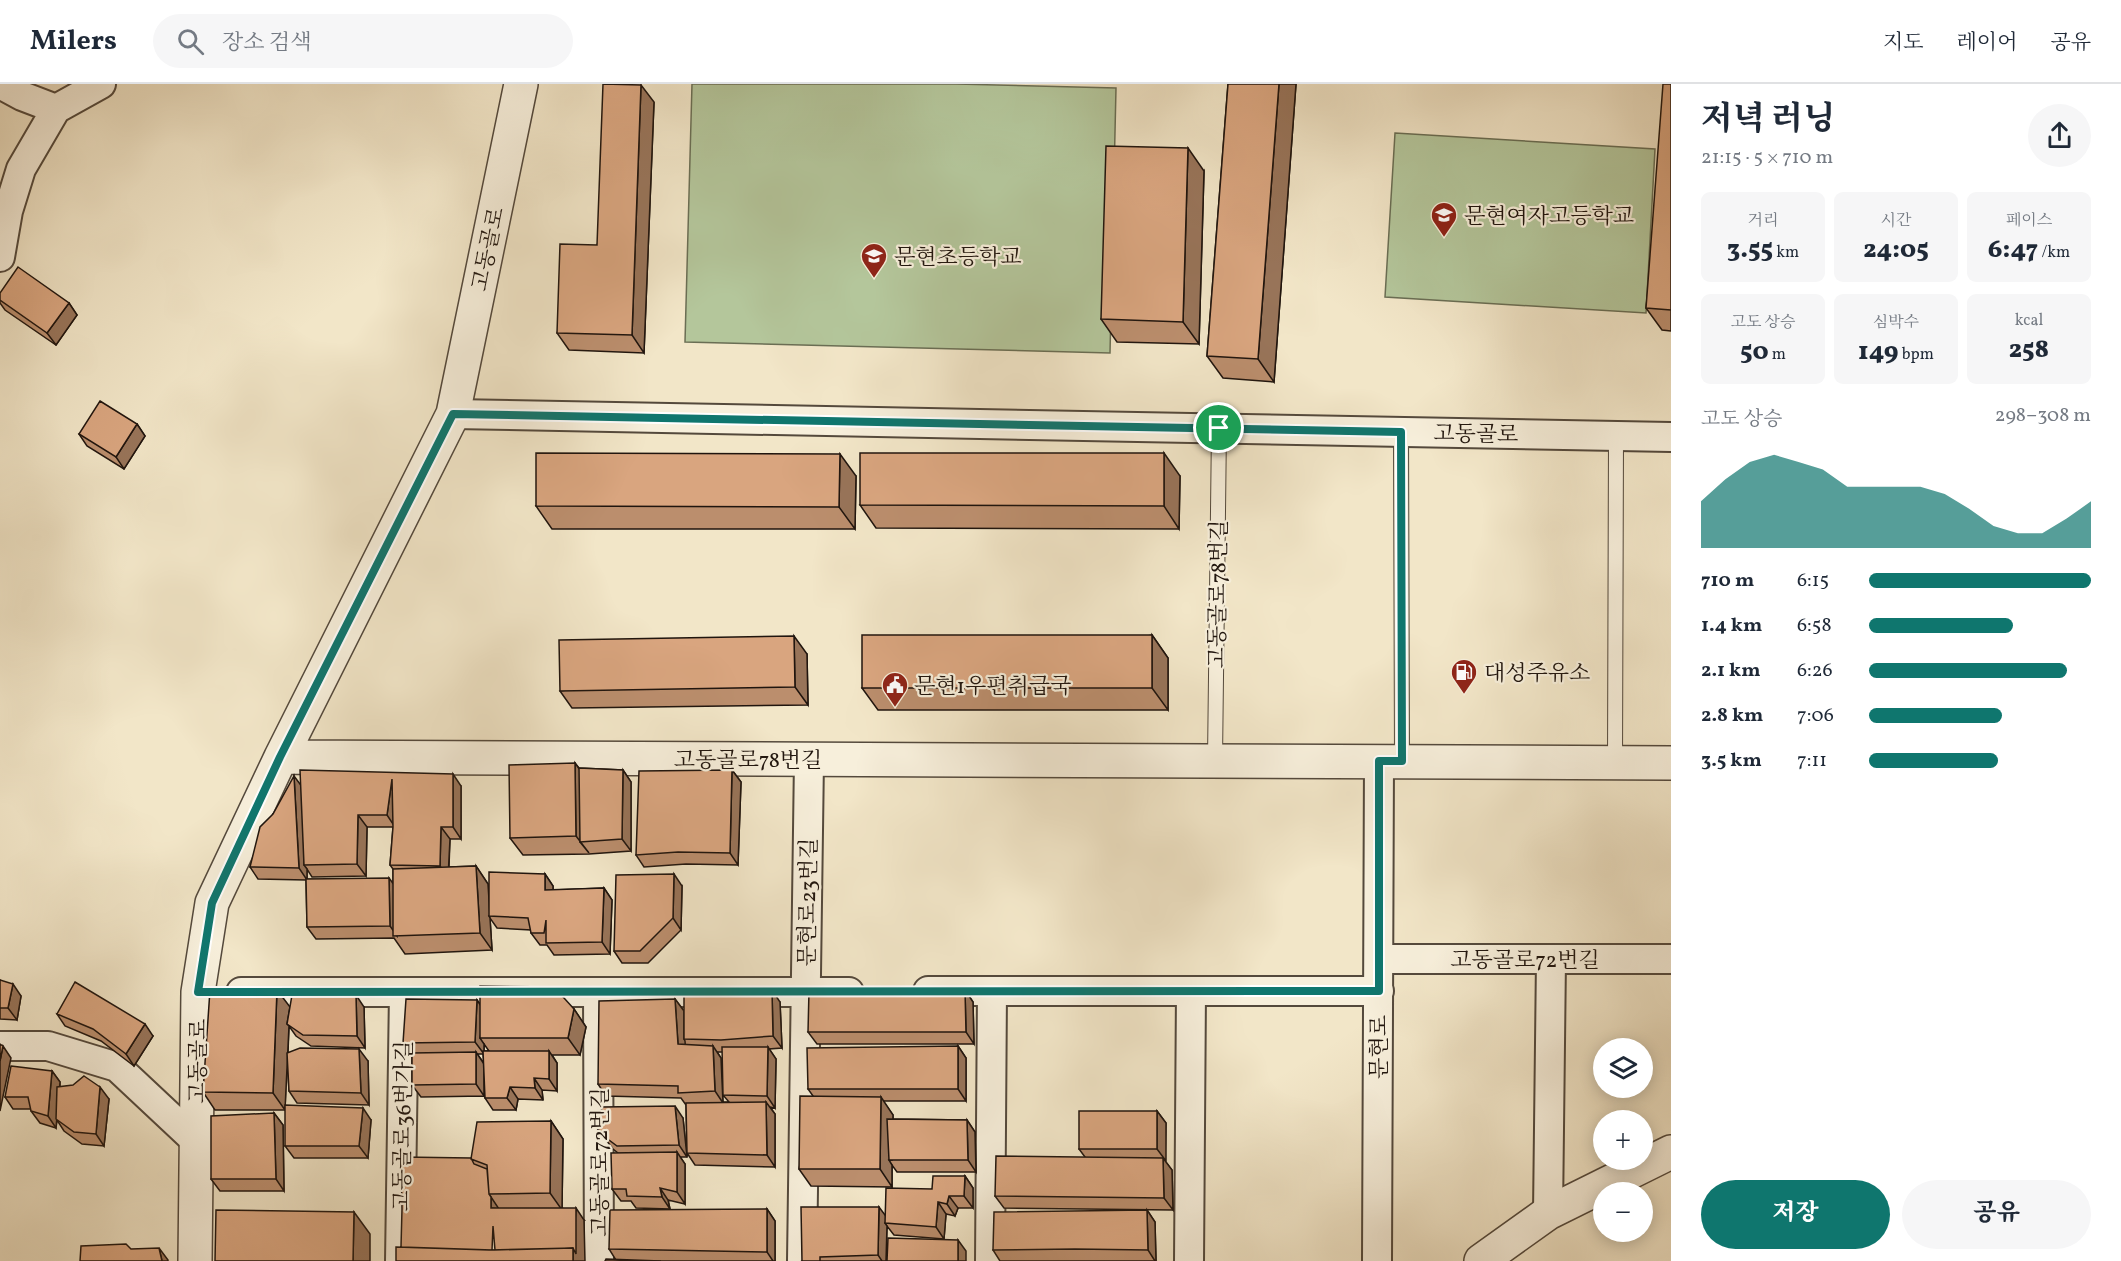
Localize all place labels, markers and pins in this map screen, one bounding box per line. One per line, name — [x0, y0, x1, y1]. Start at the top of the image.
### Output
school or university icon: 문현여자고등학교 — [1429, 200, 1459, 238]
place label: 문현여자고등학교 — [1464, 202, 1634, 233]
school or university icon: 문현초등학교 — [859, 241, 889, 279]
place label: 문현초등학교 — [894, 243, 1022, 274]
pin — [1193, 402, 1244, 453]
fuel station icon: 대성주유소 — [1449, 657, 1479, 695]
place label: 대성주유소 — [1484, 659, 1590, 690]
public building icon: 문현1우편취급국 — [880, 670, 910, 708]
place label: 문현1우편취급국 — [914, 672, 1071, 703]

